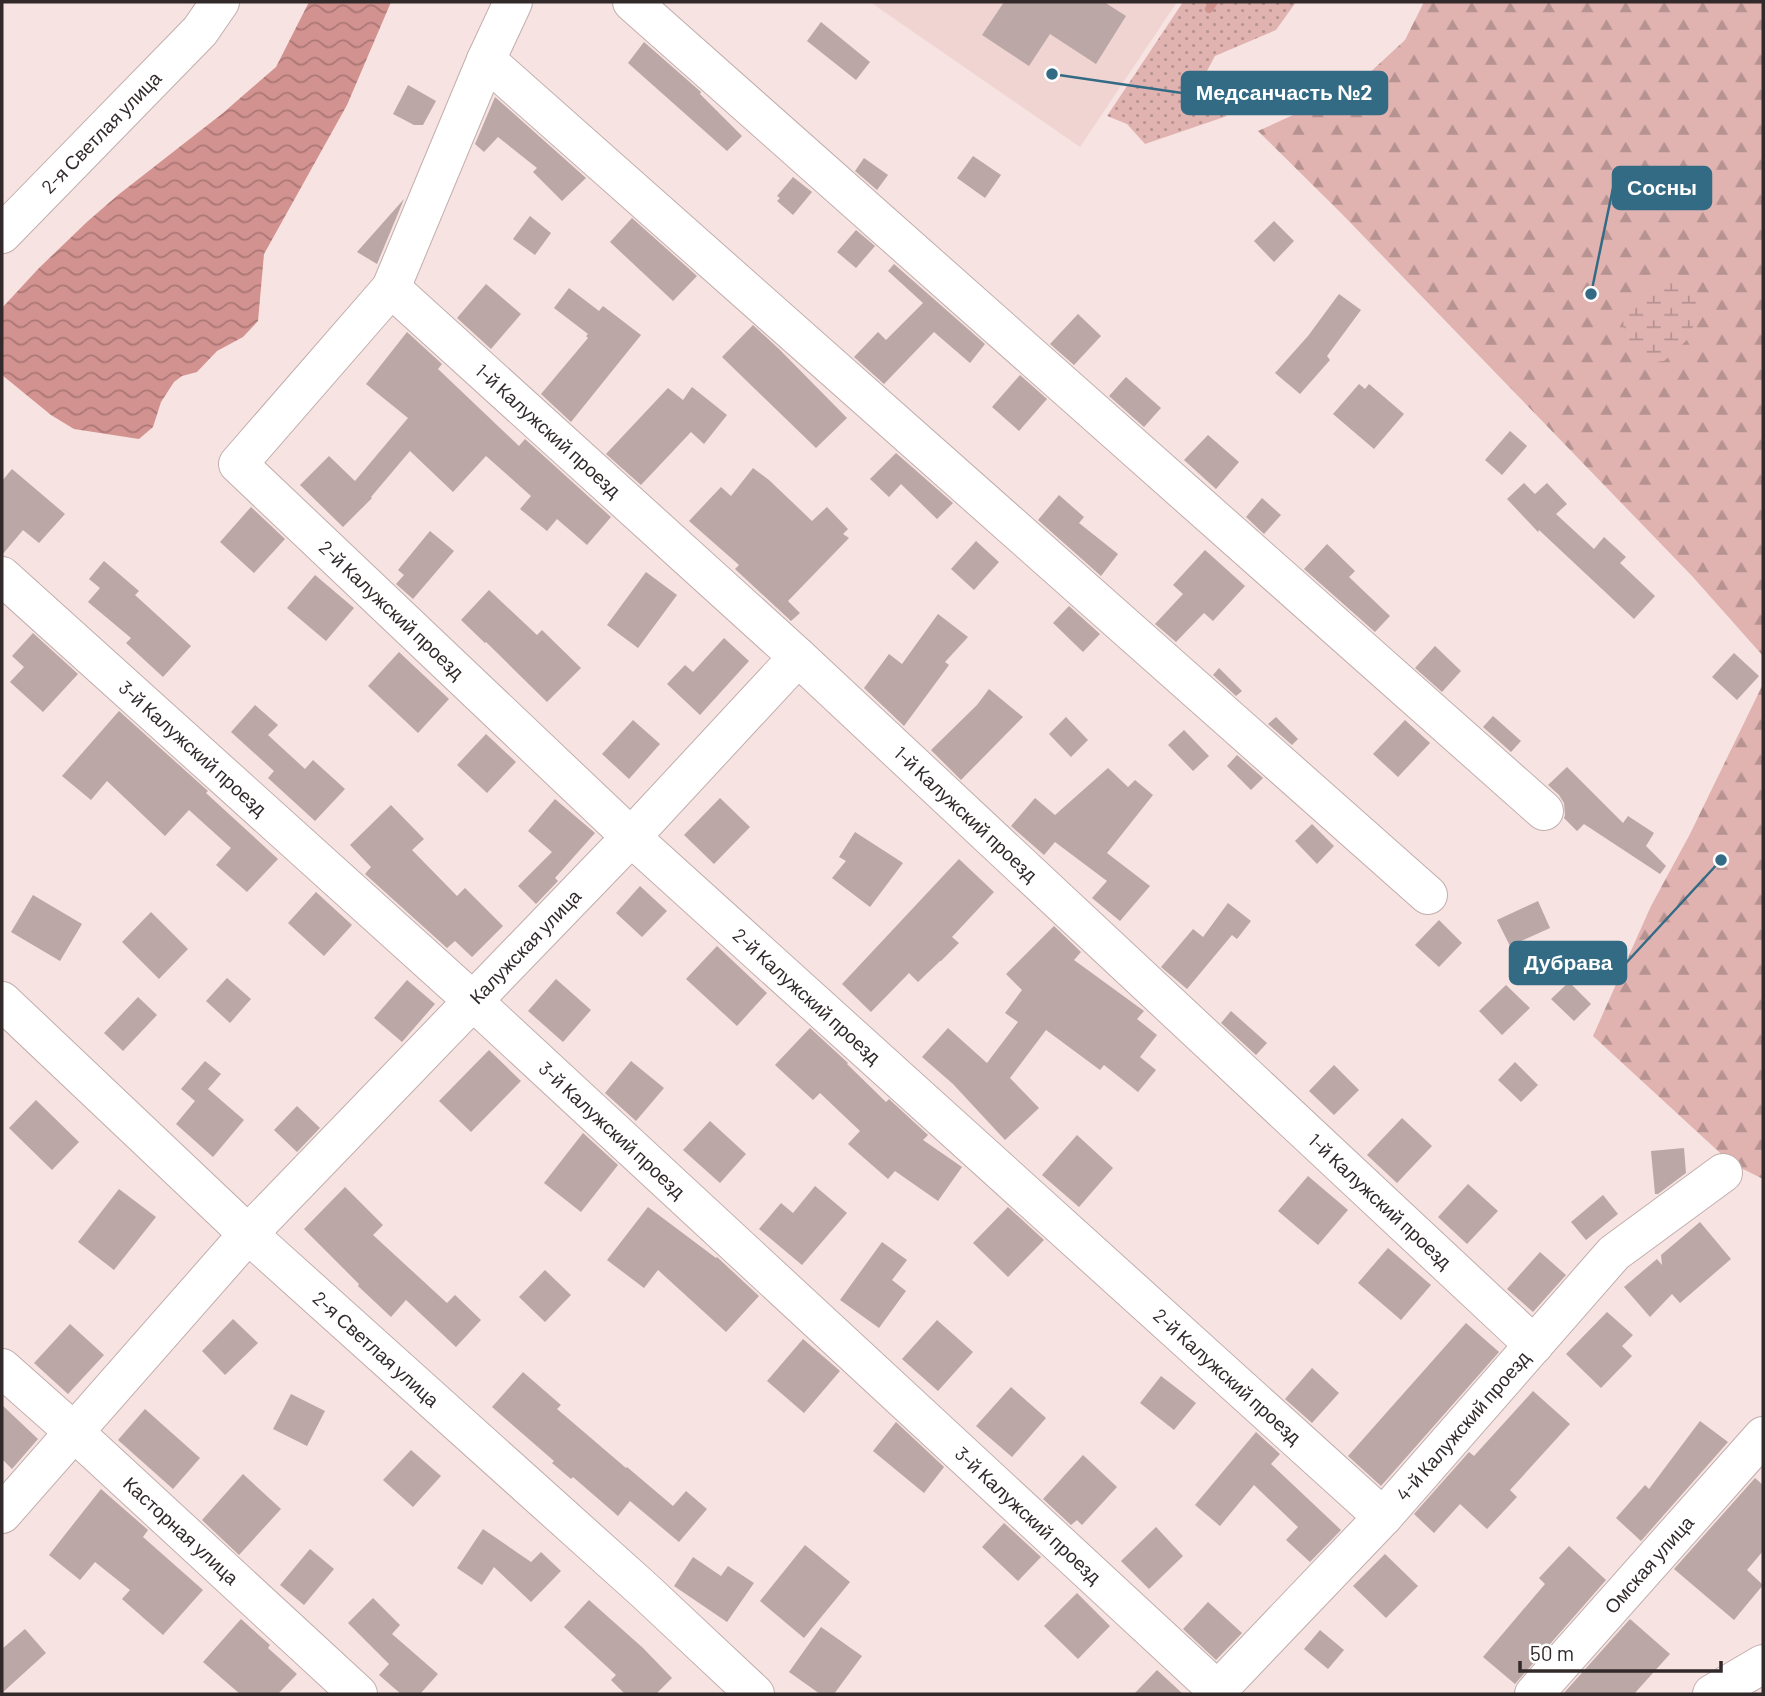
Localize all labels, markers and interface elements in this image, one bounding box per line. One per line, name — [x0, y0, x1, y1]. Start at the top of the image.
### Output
street label: 2-я Светлая улица — [36, 66, 166, 198]
callout: Медсанчасть №2 — [1182, 72, 1387, 114]
text: Медсанчасть №2 — [1196, 79, 1372, 104]
callout: Сосны — [1613, 167, 1711, 209]
text: Сосны — [1627, 174, 1697, 199]
street label: 1-й Калужский проезд — [471, 358, 626, 502]
street label: 2-й Калужский проезд — [315, 535, 469, 684]
street label: 3-й Калужский проезд — [115, 675, 272, 820]
street label: 1-й Калужский проезд — [890, 741, 1042, 886]
street label: Калужская улица — [464, 884, 586, 1008]
street label: 2-й Калужский проезд — [728, 923, 886, 1068]
callout: Дубрава — [1510, 942, 1626, 984]
text: Дубрава — [1524, 949, 1613, 974]
street label: 3-й Калужский проезд — [535, 1056, 690, 1203]
street label: 1-й Калужский проезд — [1304, 1128, 1457, 1273]
street label: 2-я Светлая улица — [309, 1286, 445, 1412]
street label: 2-й Калужский проезд — [1149, 1303, 1306, 1449]
street label: 4-й Калужский проезд — [1391, 1346, 1534, 1505]
street label: 3-й Калужский проезд — [951, 1441, 1106, 1588]
street label: Касторная улица — [119, 1472, 244, 1589]
street label: Омская улица — [1599, 1510, 1698, 1618]
scale bar — [1520, 1630, 1721, 1674]
text: 50 m — [1530, 1640, 1574, 1665]

